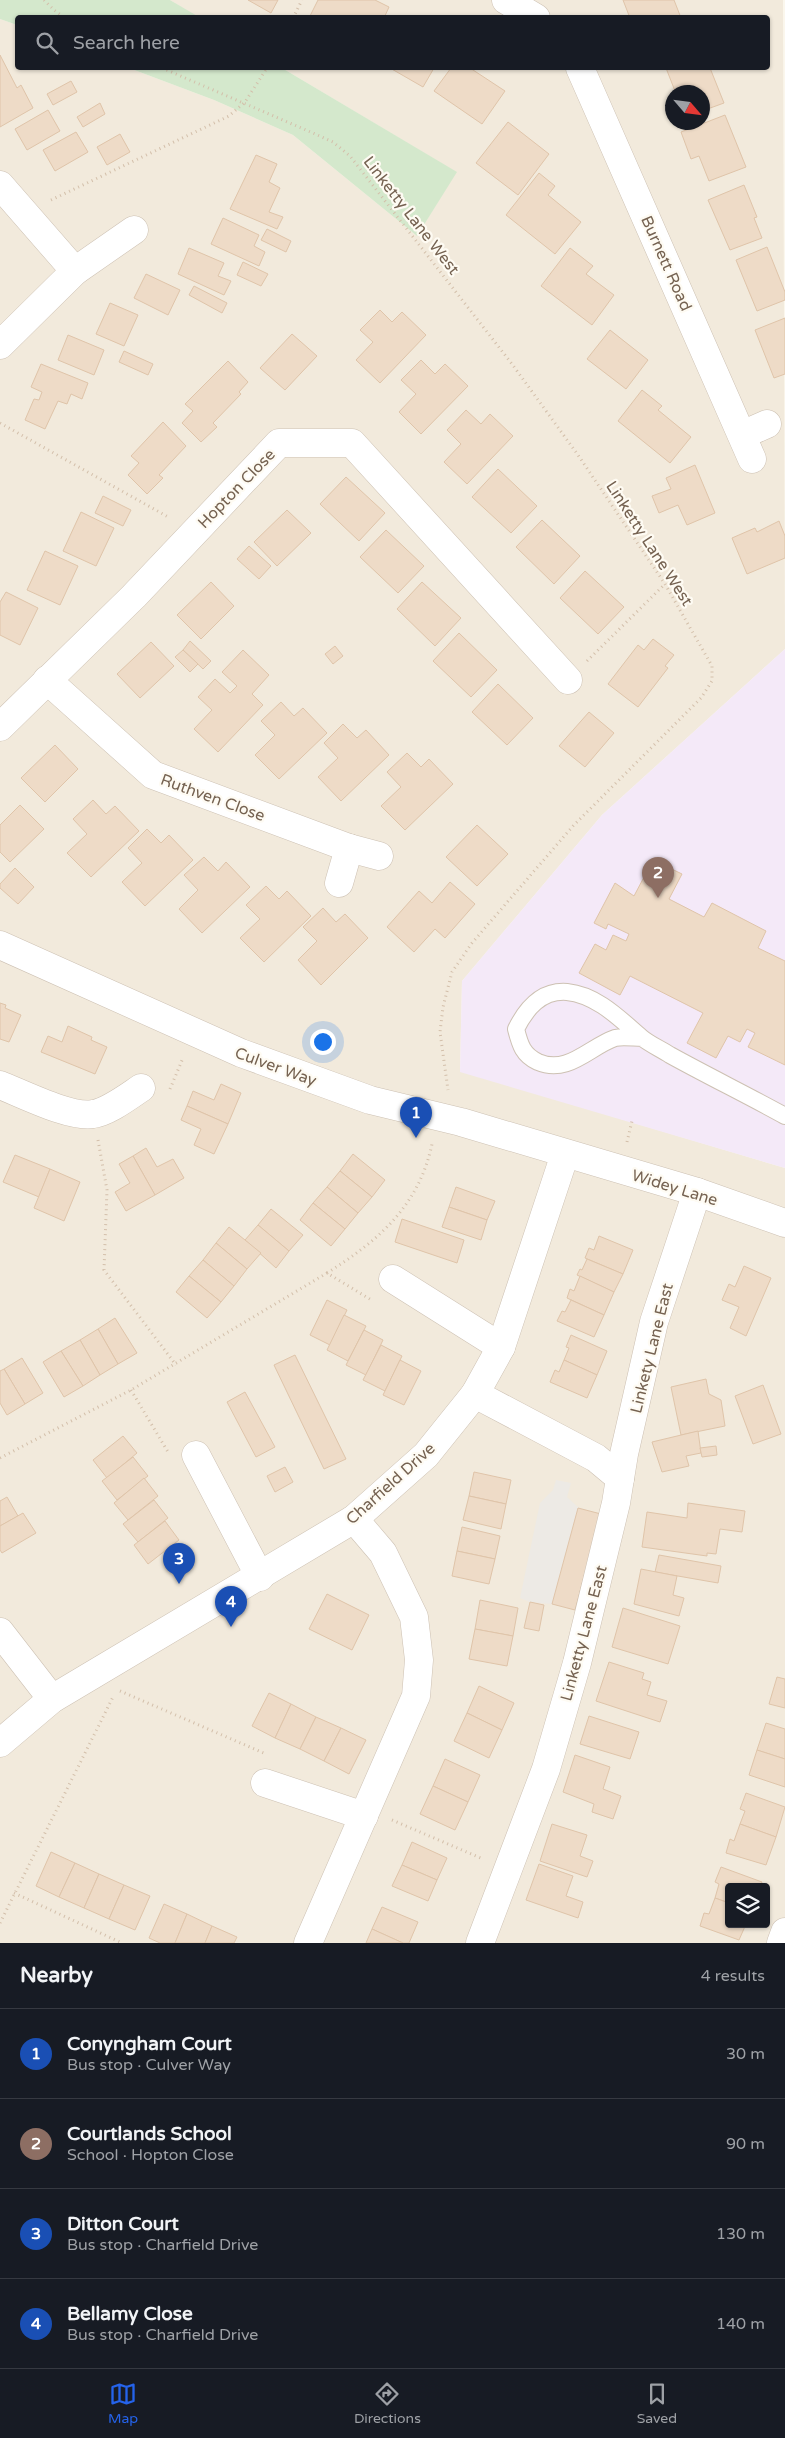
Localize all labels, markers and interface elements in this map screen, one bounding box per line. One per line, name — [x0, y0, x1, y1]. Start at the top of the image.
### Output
search box — [15, 15, 770, 70]
icon: search — [33, 29, 61, 57]
text: Search here — [73, 32, 180, 54]
north arrow — [665, 85, 710, 130]
street label: Linketty Lane West — [359, 152, 464, 279]
street label: Burnett Road — [636, 213, 696, 314]
street label: Hopton Close — [194, 445, 280, 533]
street label: Linketty Lane West — [601, 477, 697, 610]
street label: Ruthven Close — [158, 770, 268, 826]
pin: 2 — [642, 857, 674, 898]
your location — [310, 1029, 336, 1055]
street label: Culver Way — [232, 1043, 320, 1091]
pin: 1 — [400, 1097, 432, 1138]
street label: Widey Lane — [629, 1165, 720, 1211]
street label: Linkety Lane East — [626, 1281, 678, 1415]
street label: Charfield Drive — [342, 1439, 439, 1529]
pin: 3 — [163, 1543, 195, 1584]
street label: Linketty Lane East — [556, 1563, 612, 1703]
pin: 4 — [215, 1586, 247, 1627]
map controls — [725, 1883, 770, 1928]
button: layers — [725, 1883, 770, 1928]
text: Nearby — [20, 1963, 93, 1988]
text: 4 results — [701, 1966, 765, 1986]
text: Conyngham Court — [67, 2033, 232, 2055]
text: 1 — [31, 2044, 41, 2064]
text: 30 m — [726, 2044, 765, 2064]
text: Bus stop · Culver Way — [67, 2055, 231, 2075]
text: Courtlands School — [67, 2123, 232, 2145]
text: 2 — [31, 2134, 41, 2154]
text: 90 m — [726, 2134, 765, 2154]
text: School · Hopton Close — [67, 2145, 234, 2165]
text: Ditton Court — [67, 2213, 179, 2235]
text: 3 — [31, 2224, 41, 2244]
text: 130 m — [716, 2224, 765, 2244]
text: Bus stop · Charfield Drive — [67, 2235, 258, 2255]
text: Bellamy Close — [67, 2303, 193, 2325]
text: 4 — [31, 2314, 41, 2334]
text: 140 m — [716, 2314, 765, 2334]
text: Bus stop · Charfield Drive — [67, 2325, 258, 2345]
tab: Map — [108, 2380, 138, 2427]
tab: Directions — [354, 2380, 421, 2427]
tab: Saved — [637, 2380, 677, 2427]

